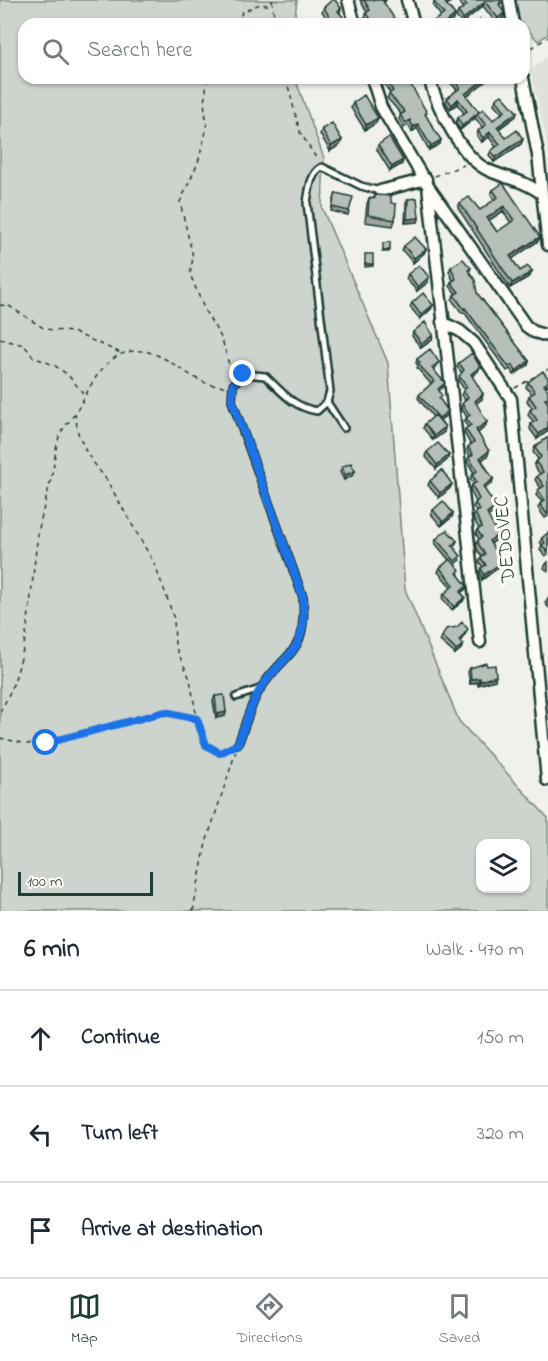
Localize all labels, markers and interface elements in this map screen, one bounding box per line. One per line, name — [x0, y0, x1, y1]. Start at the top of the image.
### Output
search box — [18, 18, 530, 84]
icon: search — [39, 35, 72, 68]
text: Search here — [87, 35, 192, 67]
route end — [229, 360, 255, 386]
street label: DEDOVEC — [488, 494, 524, 585]
route start — [32, 729, 58, 755]
map controls — [476, 839, 530, 893]
button: layers — [476, 839, 530, 893]
scale bar — [18, 869, 153, 896]
text: 100 m — [27, 870, 62, 894]
text: 6 min — [24, 931, 80, 969]
text: Walk · 470 m — [426, 936, 524, 965]
icon: ahead — [24, 1022, 57, 1055]
text: Continue — [81, 1022, 160, 1054]
text: 150 m — [477, 1024, 524, 1053]
icon: left — [24, 1118, 57, 1151]
text: Turn left — [81, 1118, 158, 1150]
text: 320 m — [477, 1120, 524, 1149]
icon: arrive — [24, 1214, 57, 1247]
text: Arrive at destination — [81, 1214, 263, 1246]
tab: Map — [68, 1290, 101, 1350]
tab: Directions — [236, 1290, 303, 1350]
tab: Saved — [438, 1290, 480, 1350]

